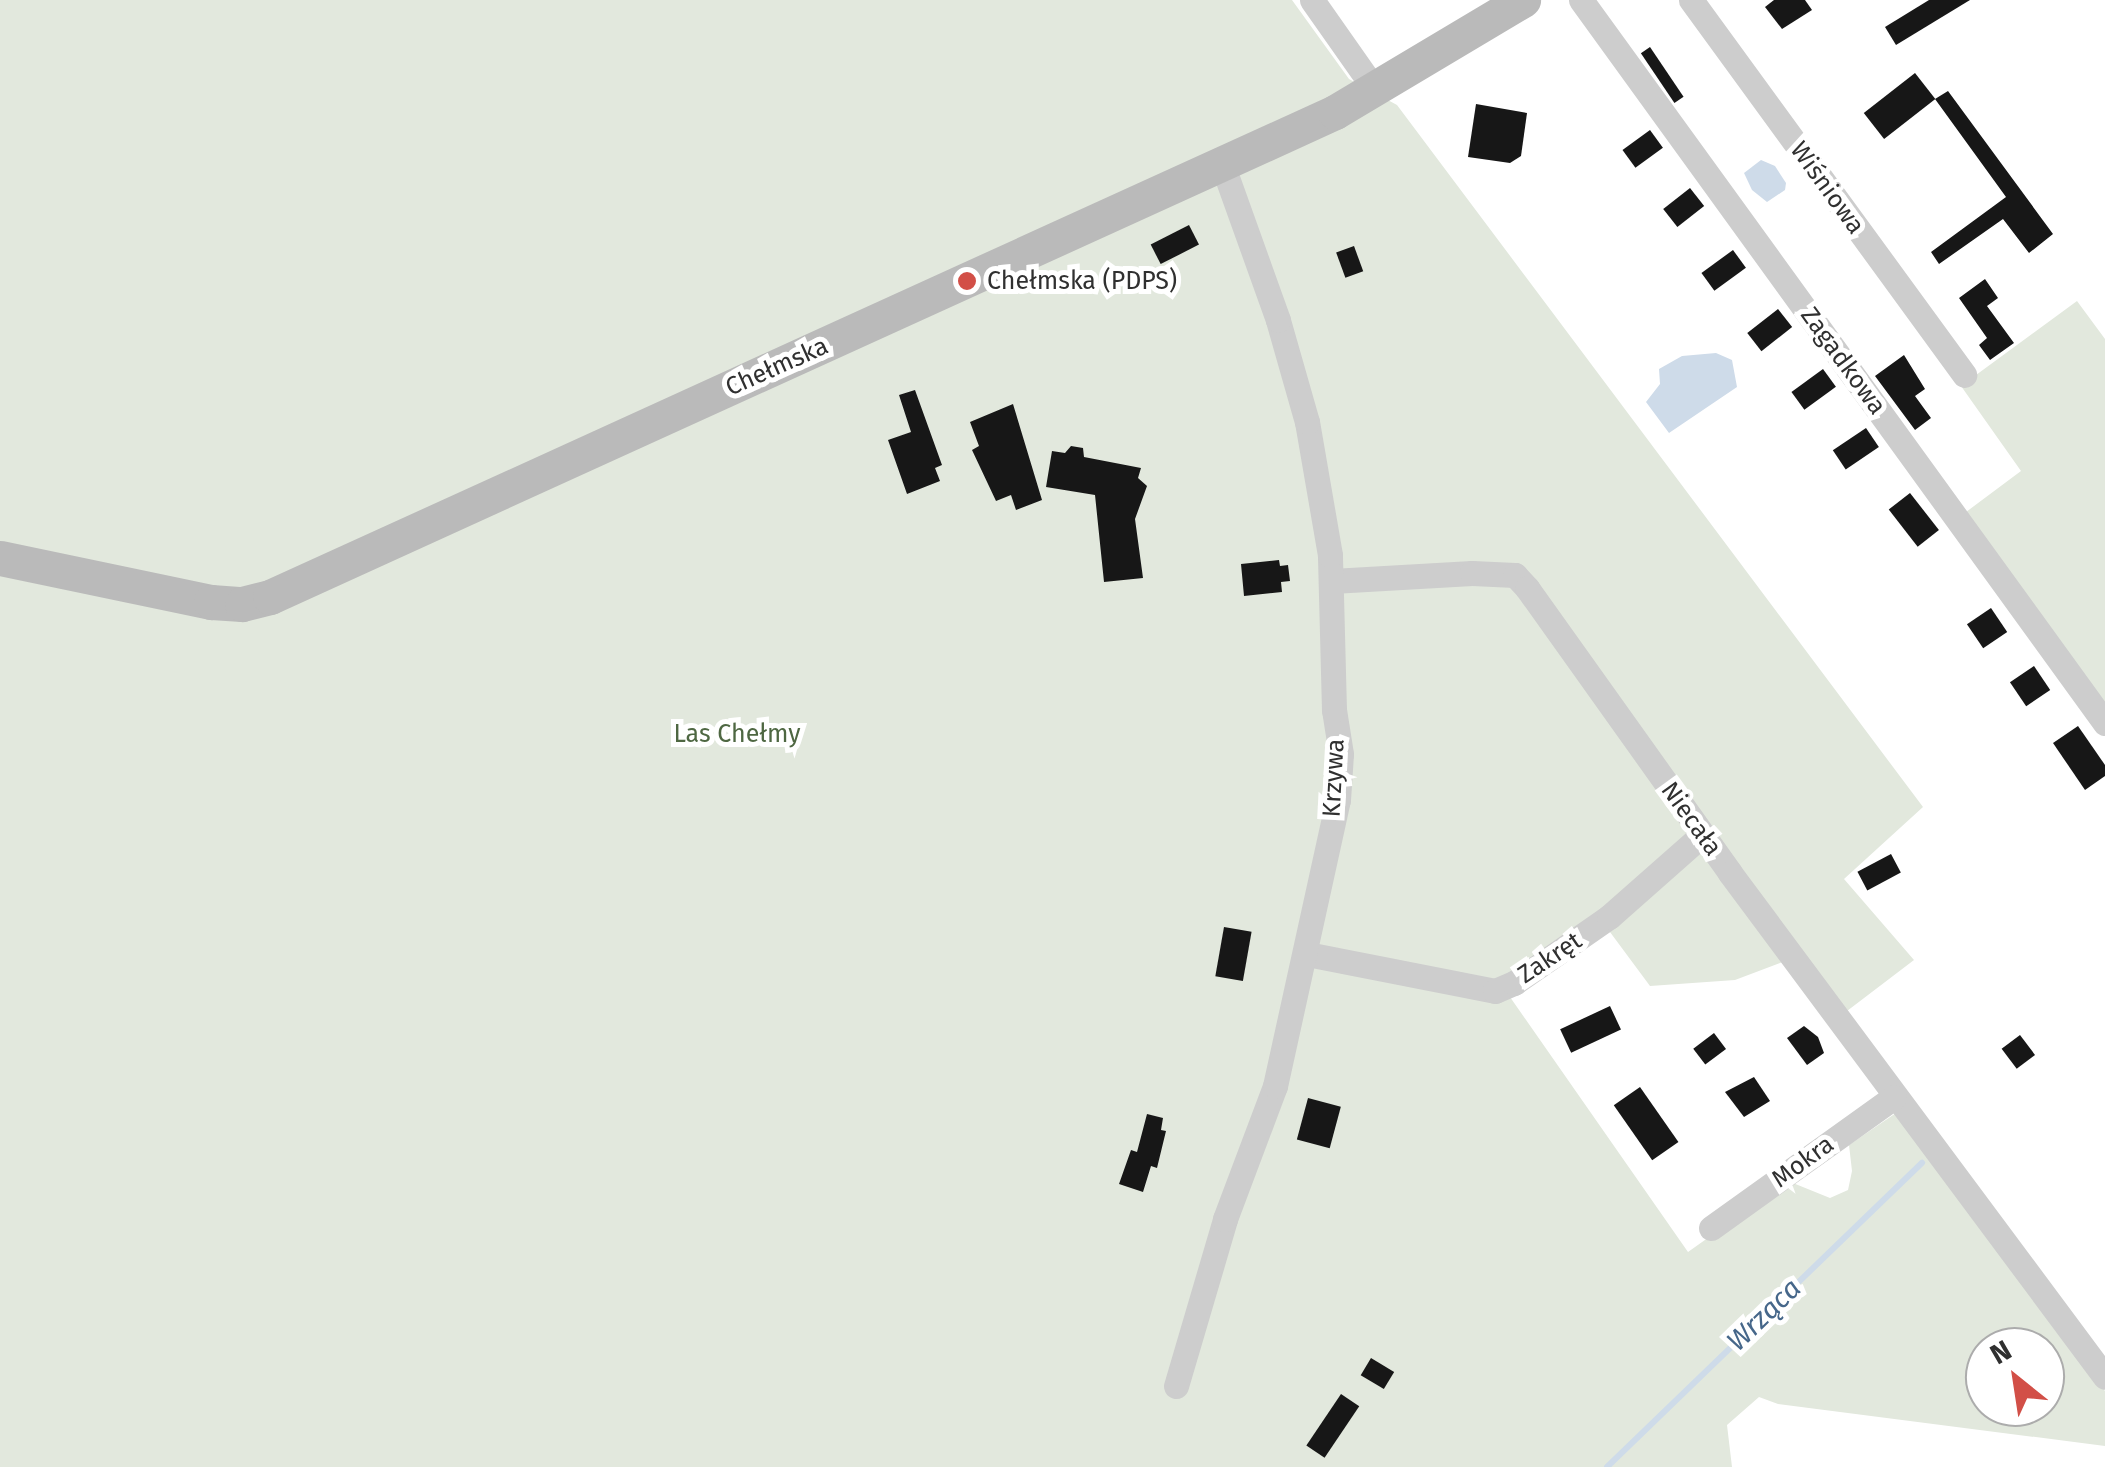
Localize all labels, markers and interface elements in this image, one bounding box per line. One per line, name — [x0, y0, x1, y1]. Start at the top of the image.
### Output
street label: Wiśniowa — [1783, 136, 1871, 240]
place label: Chełmska (PDPS) — [987, 266, 1177, 296]
marker: Chełmska (PDPS) — [956, 270, 978, 292]
street label: Zagadkowa — [1794, 301, 1892, 421]
street label: Chełmska — [721, 331, 833, 403]
park label: Las Chełmy — [673, 719, 801, 749]
street label: Krzywa — [1317, 738, 1351, 818]
street label: Niecała — [1654, 776, 1728, 862]
street label: Zakręt — [1512, 926, 1588, 990]
street label: Mokra — [1766, 1130, 1840, 1194]
water label: Wrząca — [1720, 1272, 1808, 1358]
north arrow — [1965, 1327, 2065, 1427]
text: N — [1984, 1333, 2017, 1371]

